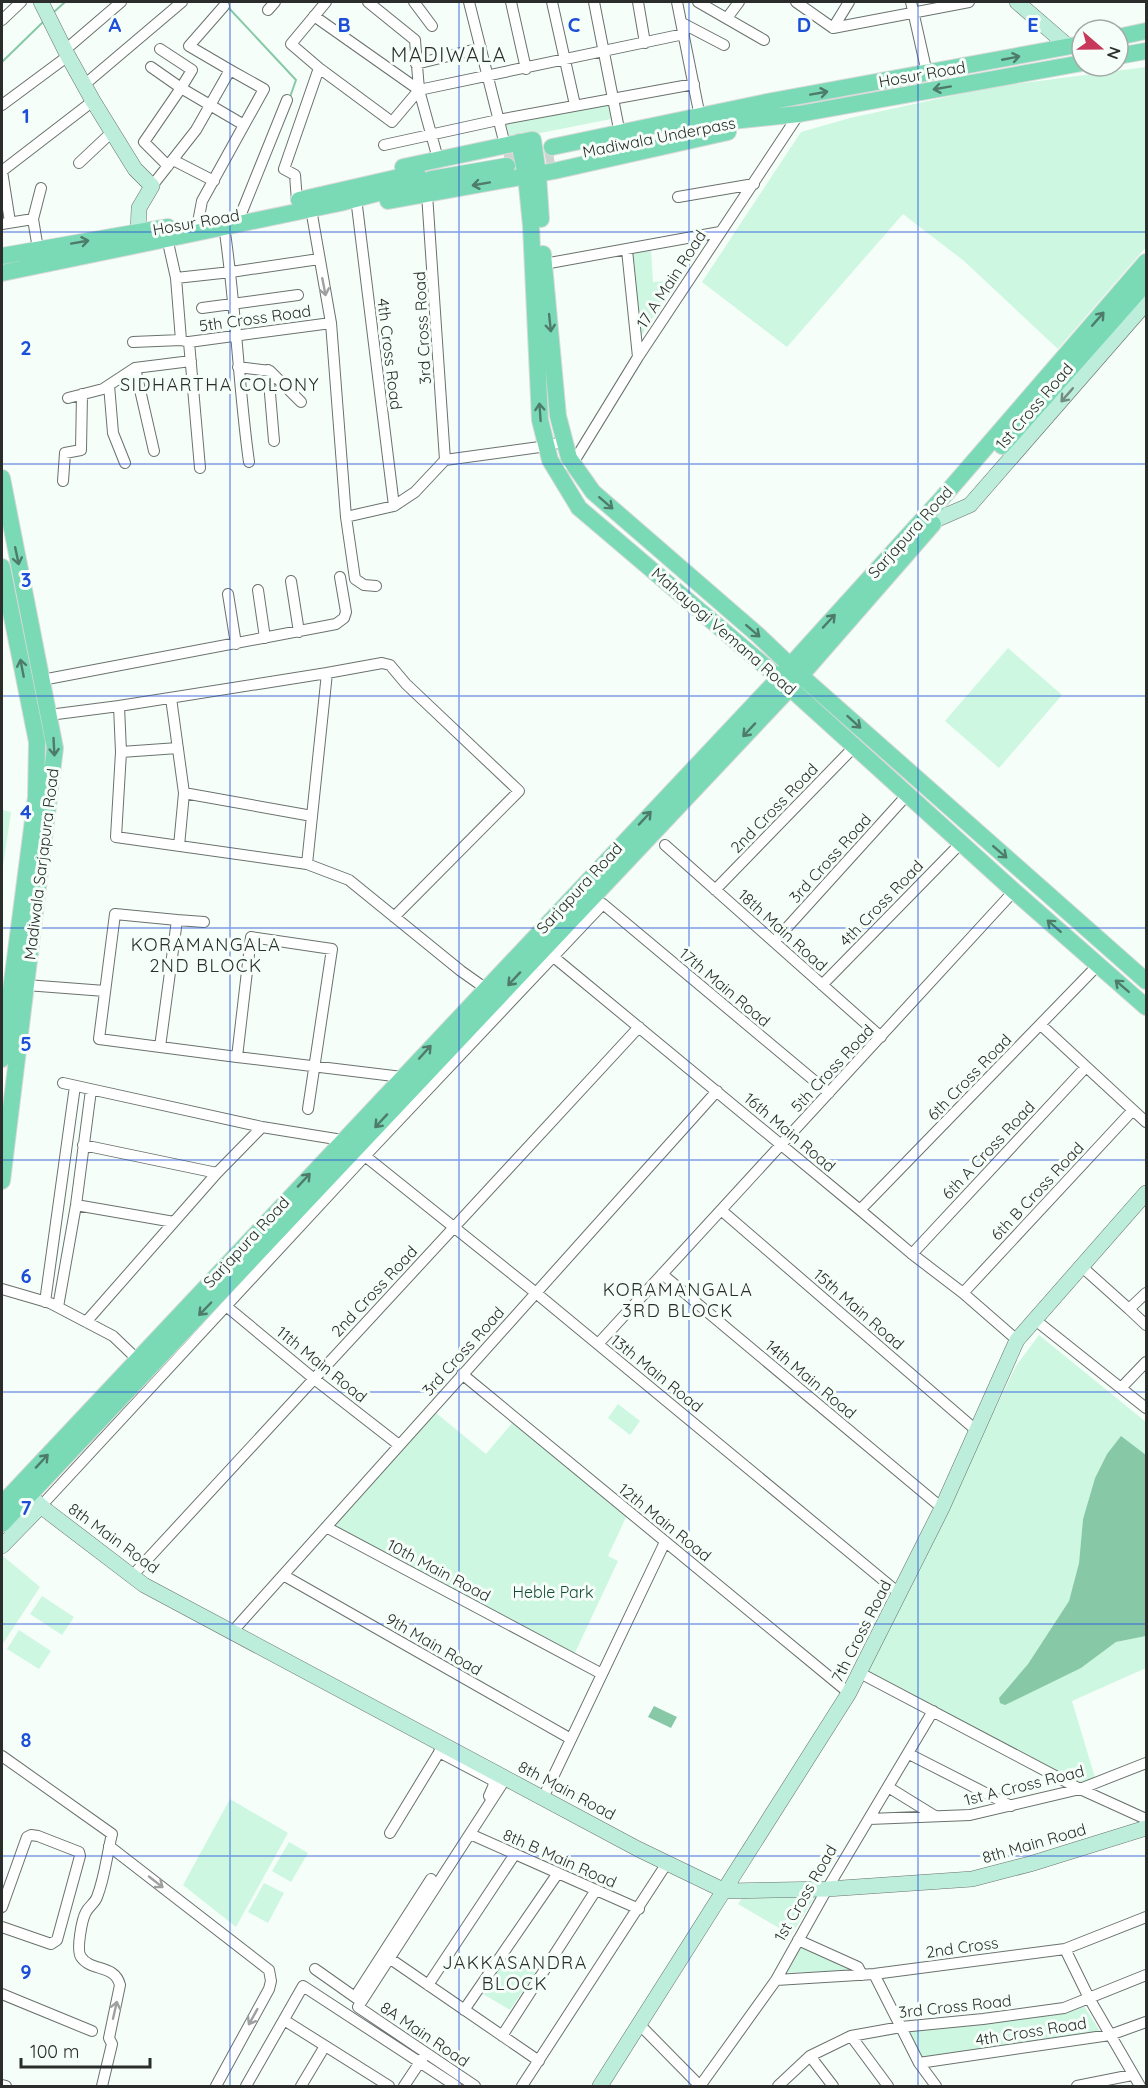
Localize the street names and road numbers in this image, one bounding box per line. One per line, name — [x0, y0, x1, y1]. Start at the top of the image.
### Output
street label: Hosur Road — [877, 57, 967, 91]
street label: Madiwala Underpass — [581, 112, 737, 162]
street label: Hosur Road — [151, 205, 241, 239]
street label: 17 A Main Road — [632, 226, 710, 332]
street label: 3rd Cross Road — [409, 271, 435, 385]
street label: 4th Cross Road — [373, 297, 407, 411]
street label: 5th Cross Road — [198, 300, 312, 336]
street label: 1st Cross Road — [991, 359, 1077, 453]
street label: Sarjapura Road — [863, 482, 957, 582]
street label: Mahayogi Vemana Road — [648, 563, 800, 699]
street label: 2nd Cross Road — [726, 759, 822, 857]
street label: Madiwala Sarjapura Road — [19, 767, 63, 961]
street label: 3rd Cross Road — [785, 809, 875, 907]
street label: Sarjapura Road — [532, 838, 626, 938]
street label: 4th Cross Road — [835, 856, 927, 950]
street label: 18th Main Road — [734, 885, 832, 975]
street label: 17th Main Road — [675, 943, 775, 1031]
street label: 5th Cross Road — [786, 1020, 878, 1116]
street label: 6th Cross Road — [923, 1030, 1015, 1124]
street label: 16th Main Road — [740, 1088, 840, 1176]
street label: 6th A Cross Road — [937, 1097, 1039, 1203]
street label: 6th B Cross Road — [986, 1138, 1088, 1244]
street label: Sarjapura Road — [199, 1192, 293, 1292]
street label: 2nd Cross Road — [327, 1241, 421, 1341]
street label: 15th Main Road — [810, 1264, 908, 1354]
street label: 3rd Cross Road — [418, 1302, 508, 1400]
street label: 11th Main Road — [273, 1321, 371, 1407]
street label: 13th Main Road — [607, 1330, 707, 1416]
street label: 14th Main Road — [761, 1335, 861, 1423]
street label: 12th Main Road — [615, 1479, 715, 1565]
street label: 8th Main Road — [65, 1498, 163, 1578]
street label: 10th Main Road — [384, 1534, 494, 1606]
street label: 7th Cross Road — [827, 1577, 895, 1685]
street label: 9th Main Road — [382, 1608, 486, 1680]
street label: 8th Main Road — [515, 1756, 619, 1824]
street label: 1st A Cross Road — [962, 1760, 1086, 1810]
street label: 8th Main Road — [980, 1819, 1088, 1867]
street label: 8th B Main Road — [500, 1824, 620, 1892]
street label: 1st Cross Road — [769, 1841, 841, 1945]
street label: 2nd Cross — [924, 1932, 1000, 1962]
street label: 3rd Cross Road — [898, 1990, 1012, 2022]
street label: 8A Main Road — [377, 1997, 473, 2071]
street label: 4th Cross Road — [974, 2012, 1088, 2050]

